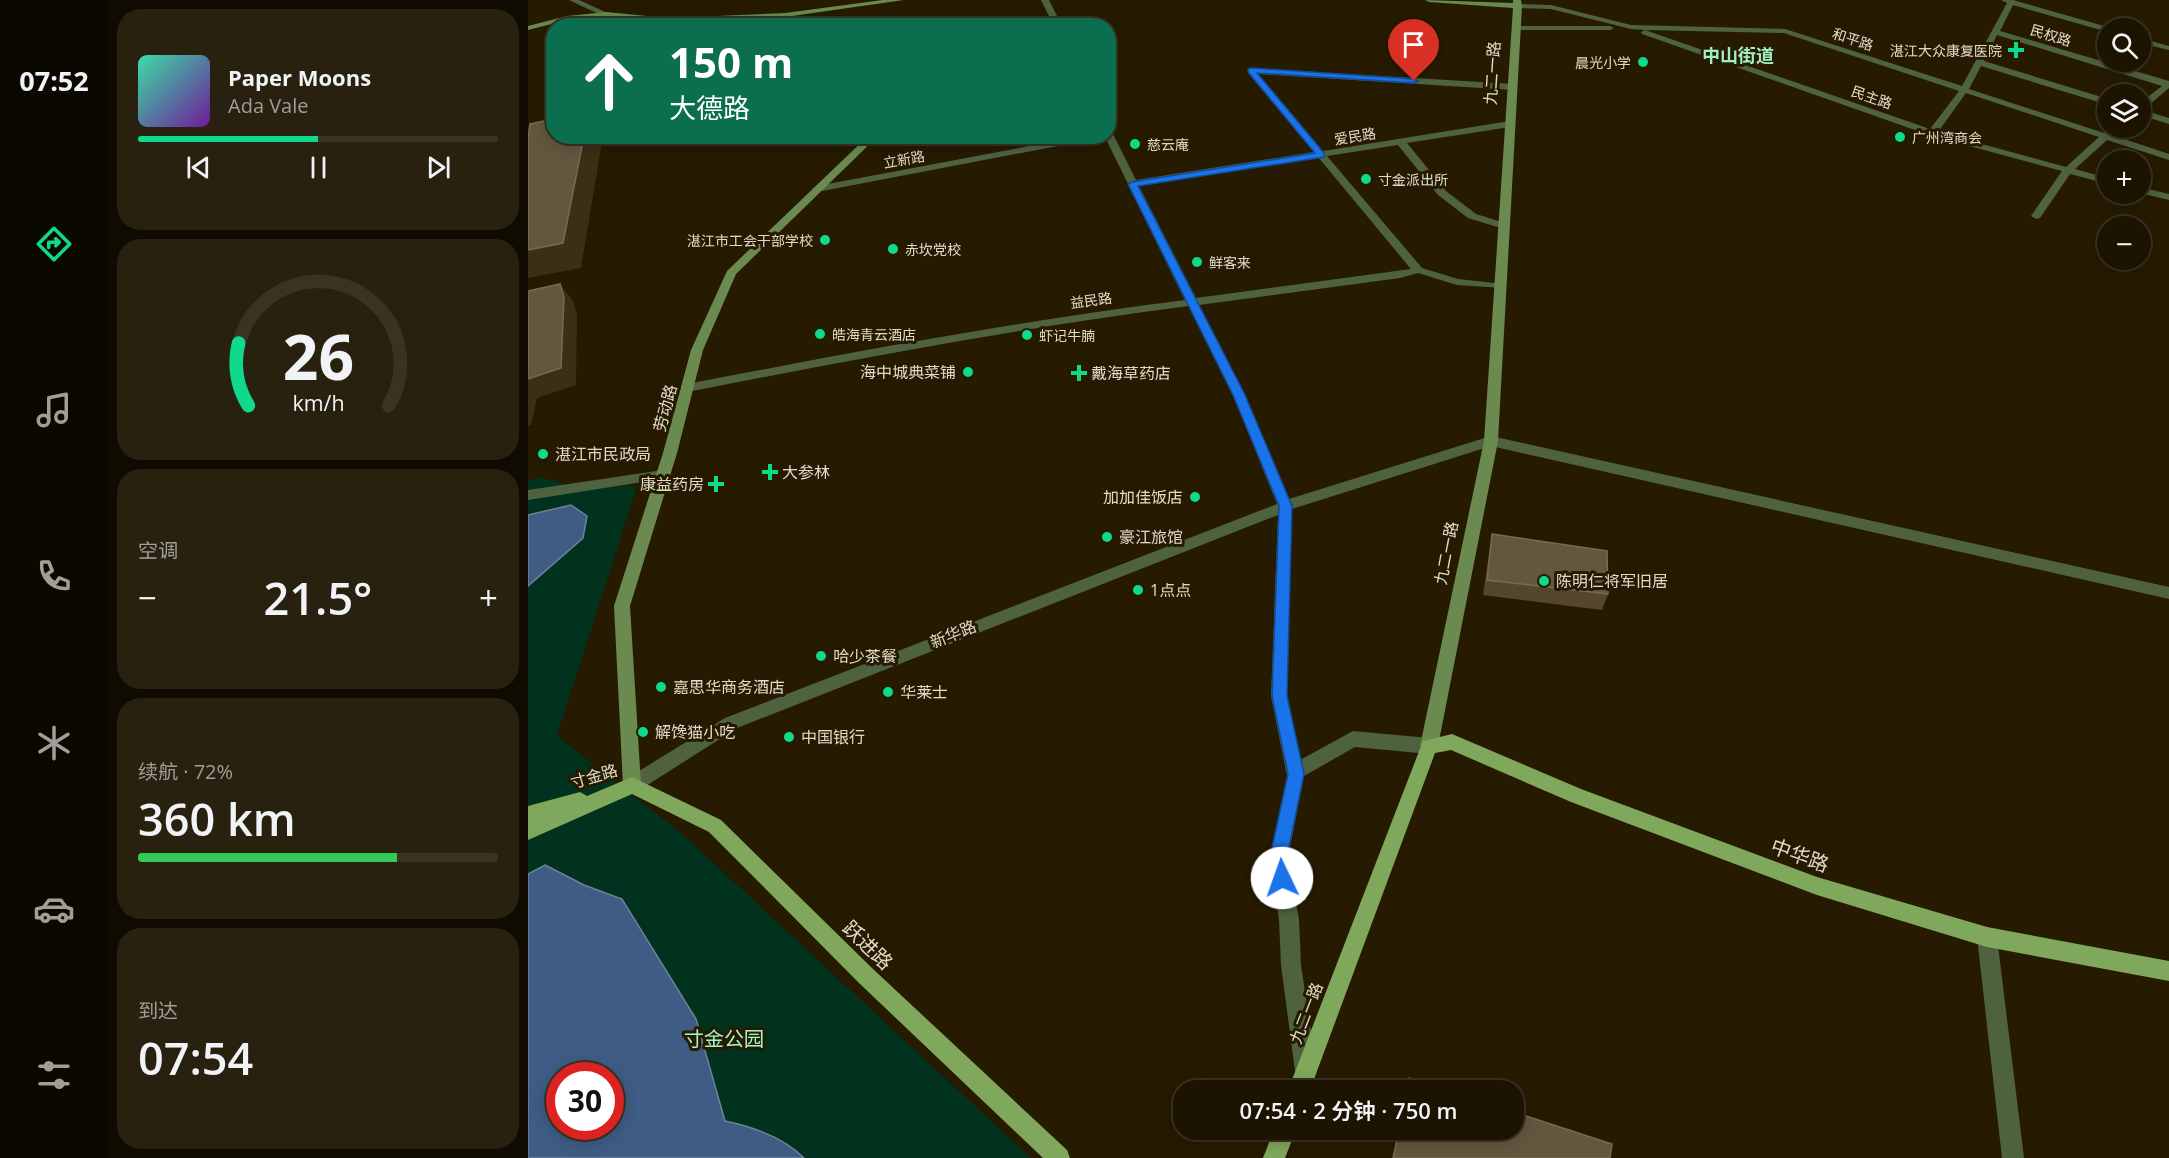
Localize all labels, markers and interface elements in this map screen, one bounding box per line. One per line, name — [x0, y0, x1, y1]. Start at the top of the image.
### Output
map controls — [2097, 18, 2151, 270]
button: search — [2097, 18, 2151, 72]
pin — [1388, 19, 1439, 81]
street label: 民权路 — [2028, 20, 2074, 50]
street label: 和平路 — [1830, 23, 1876, 55]
icon: arrive — [1397, 28, 1430, 61]
text: 150 m — [669, 33, 793, 90]
street label: 九二一路 — [1479, 40, 1505, 106]
place label: 湛江大众康复医院 — [1890, 41, 2002, 60]
marker: 湛江大众康复医院 — [2007, 41, 2025, 59]
icon: ahead — [570, 42, 648, 120]
district label: 中山街道 — [1702, 43, 1774, 67]
place label: 晨光小学 — [1575, 53, 1631, 72]
marker: 晨光小学 — [1636, 55, 1650, 69]
text: 07:52 — [19, 62, 89, 99]
text: Paper Moons — [228, 62, 371, 92]
street label: 民主路 — [1849, 81, 1895, 113]
button: layers — [2097, 84, 2151, 138]
text: 大德路 — [669, 89, 750, 126]
text: Ada Vale — [228, 92, 309, 119]
street label: 爱民路 — [1333, 123, 1377, 149]
place label: 广州湾商会 — [1912, 128, 1982, 147]
marker: 广州湾商会 — [1893, 130, 1907, 144]
place label: 慈云庵 — [1147, 135, 1189, 154]
marker: 慈云庵 — [1128, 137, 1142, 151]
street label: 立新路 — [882, 146, 926, 172]
button: + — [2097, 150, 2151, 204]
icon: previous — [182, 151, 215, 184]
icon: pause — [302, 151, 335, 184]
icon: next — [422, 151, 455, 184]
place label: 寸金派出所 — [1378, 170, 1448, 189]
marker: 寸金派出所 — [1359, 172, 1373, 186]
button: − — [2097, 216, 2151, 270]
icon: directions — [33, 223, 75, 265]
place label: 湛江市工会干部学校 — [687, 231, 813, 250]
marker: 湛江市工会干部学校 — [818, 233, 832, 247]
place label: 赤坎党校 — [905, 240, 961, 259]
marker: 赤坎党校 — [886, 242, 900, 256]
place label: 鲜客来 — [1209, 253, 1251, 272]
marker: 鲜客来 — [1190, 255, 1204, 269]
street label: 益民路 — [1069, 288, 1113, 312]
text: 26 — [282, 313, 354, 398]
place label: 皓海青云酒店 — [832, 325, 916, 344]
place label: 虾记牛腩 — [1039, 326, 1095, 345]
marker: 皓海青云酒店 — [813, 327, 827, 341]
marker: 虾记牛腩 — [1020, 328, 1034, 342]
place label: 海中城典菜铺 — [860, 361, 956, 383]
place label: 戴海草药店 — [1091, 362, 1171, 384]
marker: 海中城典菜铺 — [961, 365, 975, 379]
marker: 戴海草药店 — [1072, 366, 1086, 380]
street label: 劳动路 — [648, 382, 682, 434]
icon: music — [33, 389, 75, 431]
text: km/h — [292, 389, 344, 418]
place label: 湛江市民政局 — [555, 443, 651, 465]
marker: 湛江市民政局 — [536, 447, 550, 461]
place label: 大参林 — [782, 461, 830, 483]
marker: 大参林 — [763, 465, 777, 479]
place label: 康益药房 — [640, 473, 704, 495]
marker: 康益药房 — [709, 477, 723, 491]
place label: 加加佳饭店 — [1103, 486, 1183, 508]
marker: 加加佳饭店 — [1188, 490, 1202, 504]
street label: 九二一路 — [1429, 519, 1463, 587]
place label: 豪江旅馆 — [1119, 526, 1183, 548]
marker: 豪江旅馆 — [1100, 530, 1114, 544]
text: 空调 — [138, 537, 178, 564]
icon: phone — [33, 555, 75, 597]
text: 21.5° — [264, 567, 372, 628]
place label: 陈明仁将军旧居 — [1556, 570, 1668, 592]
marker: 陈明仁将军旧居 — [1537, 574, 1551, 588]
text: − — [138, 575, 157, 620]
text: + — [479, 575, 498, 620]
place label: 1点点 — [1150, 579, 1191, 601]
marker: 1点点 — [1131, 583, 1145, 597]
street label: 新华路 — [927, 615, 979, 653]
place label: 哈少茶餐 — [833, 645, 897, 667]
marker: 哈少茶餐 — [814, 649, 828, 663]
place label: 嘉思华商务酒店 — [673, 676, 785, 698]
marker: 嘉思华商务酒店 — [654, 680, 668, 694]
place label: 华莱士 — [900, 681, 948, 703]
marker: 华莱士 — [881, 685, 895, 699]
place label: 解馋猫小吃 — [655, 721, 735, 743]
icon: climate — [33, 722, 75, 764]
marker: 解馋猫小吃 — [636, 725, 650, 739]
place label: 中国银行 — [801, 726, 865, 748]
marker: 中国银行 — [782, 730, 796, 744]
text: 续航 · 72% — [138, 758, 233, 785]
street label: 寸金路 — [568, 759, 620, 793]
text: 360 km — [138, 788, 296, 849]
street label: 中华路 — [1767, 832, 1833, 878]
position arrow — [1250, 846, 1314, 910]
icon: car — [33, 888, 75, 930]
street label: 跃进路 — [837, 914, 899, 976]
street label: 九二一路 — [1284, 979, 1328, 1047]
text: 到达 — [138, 997, 178, 1024]
park label: 寸金公园 — [684, 1025, 764, 1052]
text: 07:54 — [138, 1027, 253, 1088]
icon: filters — [33, 1054, 75, 1096]
speed limit sign: 30 — [546, 1062, 624, 1140]
text: 07:54 · 2 分钟 · 750 m — [1240, 1095, 1458, 1125]

